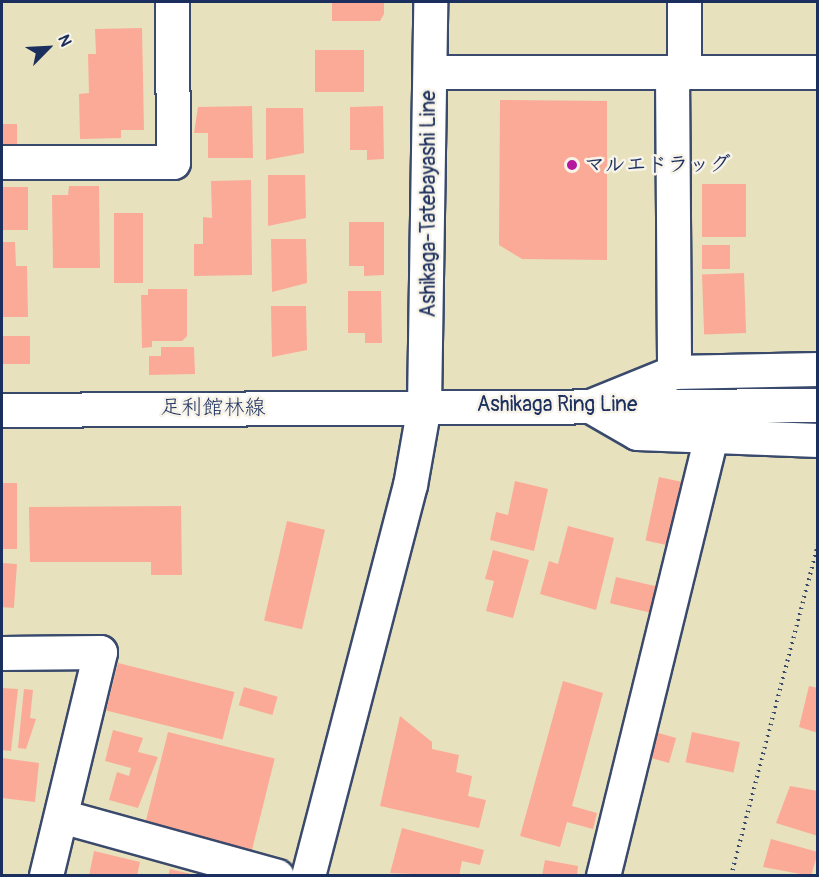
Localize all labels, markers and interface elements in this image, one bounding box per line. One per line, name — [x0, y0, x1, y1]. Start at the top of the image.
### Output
north arrow — [18, 18, 78, 78]
text: N — [53, 32, 76, 50]
street label: Ashikaga-Tatebayashi Line — [416, 90, 442, 318]
place label: マルエドラッグ — [584, 152, 731, 178]
marker: マルエドラッグ — [565, 158, 579, 172]
street label: Ashikaga Ring Line — [477, 392, 637, 418]
street label: 足利館林線 — [161, 395, 265, 421]

